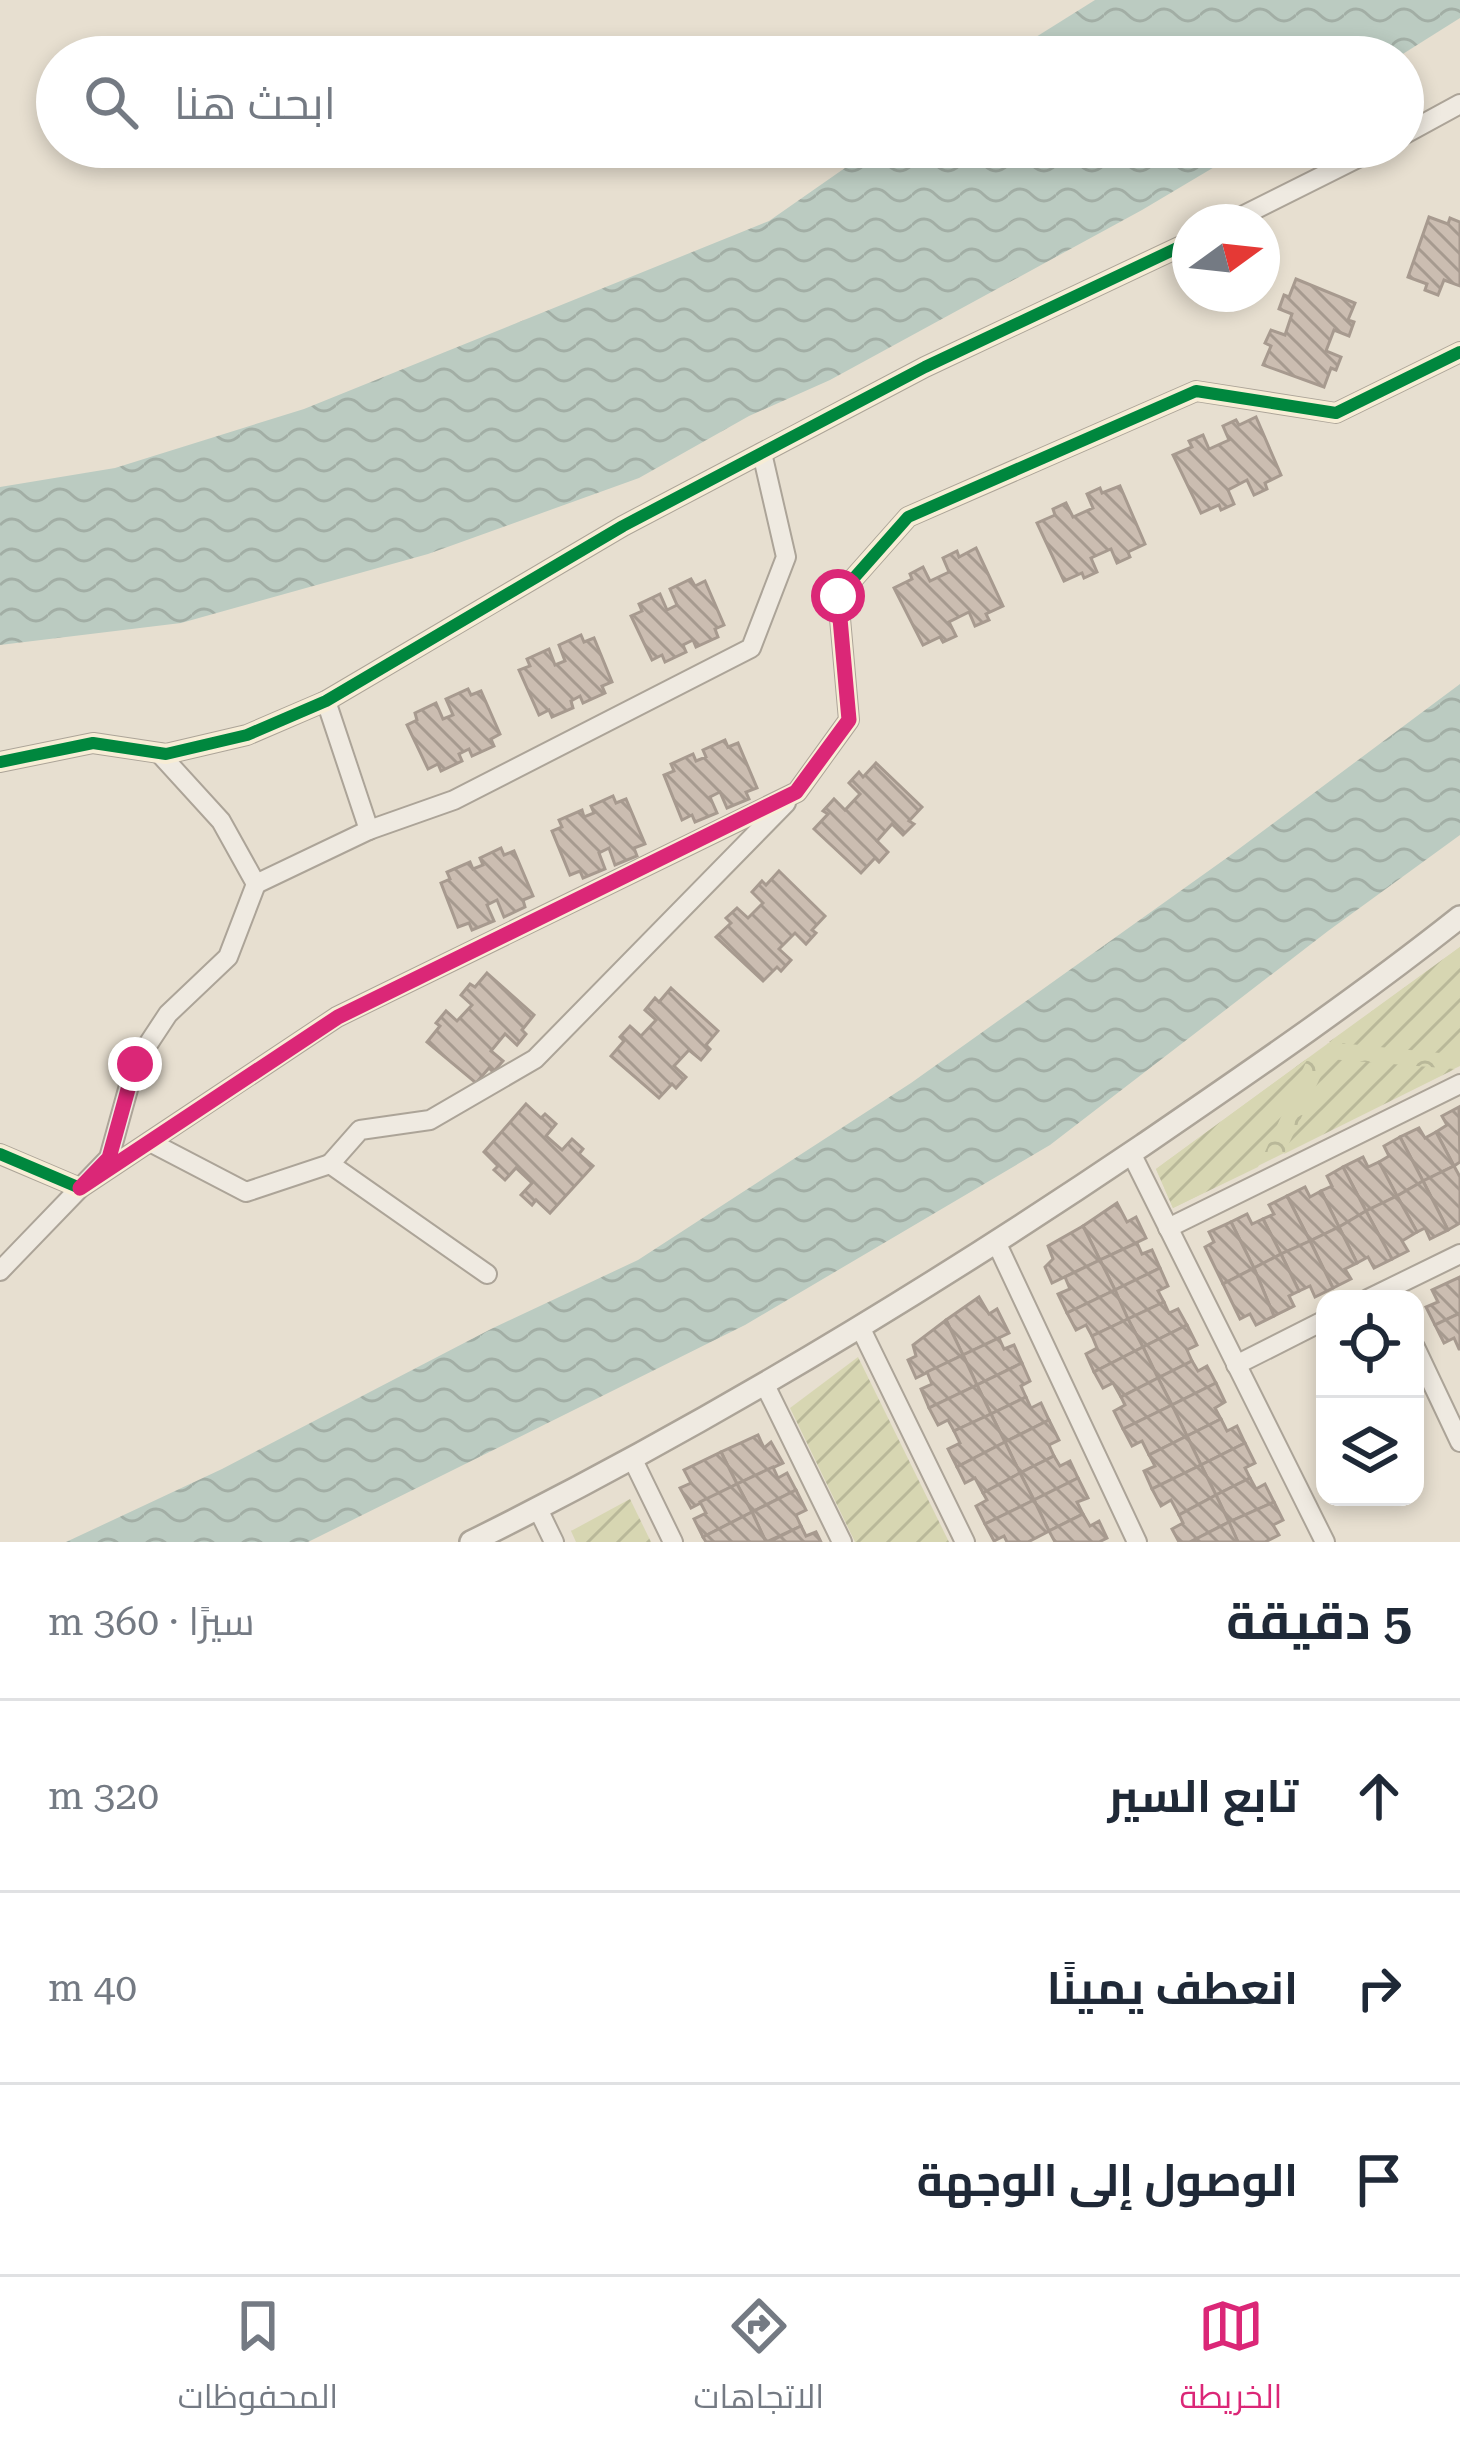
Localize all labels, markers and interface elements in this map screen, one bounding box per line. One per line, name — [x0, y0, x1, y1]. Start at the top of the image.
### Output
search box — [36, 36, 1424, 168]
icon: search — [78, 69, 144, 135]
text: ابحث هنا — [174, 77, 336, 130]
north arrow — [1172, 204, 1280, 312]
route start — [811, 569, 865, 623]
route end — [108, 1037, 162, 1091]
map controls — [1316, 1290, 1424, 1506]
button: locate — [1316, 1290, 1424, 1398]
button: layers — [1316, 1398, 1424, 1506]
text: 5 دقيقة — [1226, 1592, 1412, 1651]
text: سيرًا · 360 m — [48, 1599, 255, 1645]
icon: ahead — [1346, 1763, 1412, 1829]
text: تابع السير — [1108, 1770, 1298, 1823]
text: 320 m — [48, 1773, 159, 1819]
icon: right — [1346, 1955, 1412, 2021]
text: انعطف يمينًا — [1047, 1962, 1298, 2015]
text: 40 m — [48, 1965, 137, 2011]
icon: arrive — [1346, 2147, 1412, 2213]
text: الوصول إلى الوجهة — [917, 2154, 1298, 2207]
tab: المحفوظات — [178, 2293, 338, 2427]
tab: الاتجاهات — [694, 2293, 824, 2427]
tab: الخريطة — [1179, 2293, 1282, 2427]

